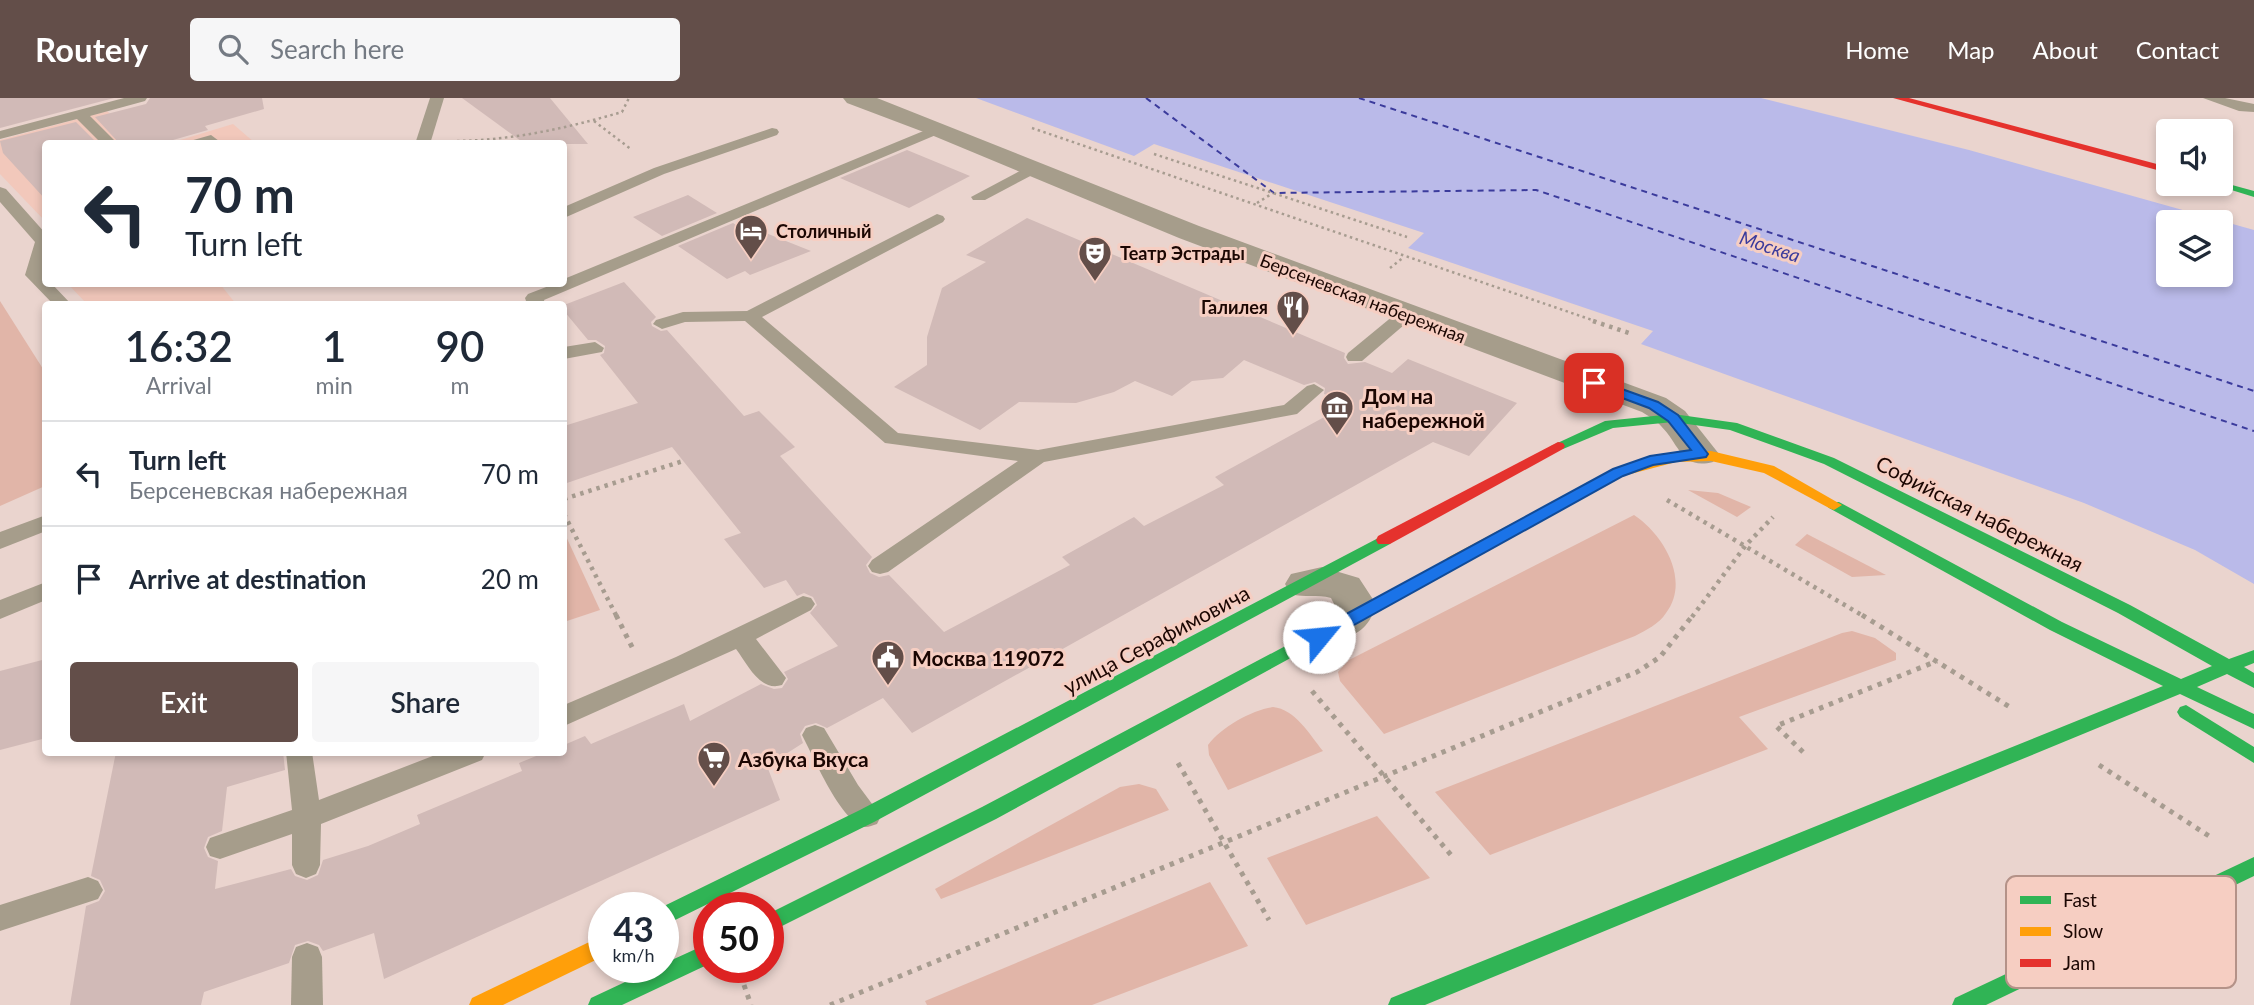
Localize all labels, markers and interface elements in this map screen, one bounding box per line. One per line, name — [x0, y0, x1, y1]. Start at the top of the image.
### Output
search box — [190, 18, 680, 81]
text: Routely — [35, 29, 148, 69]
icon: search — [214, 30, 252, 68]
text: Search here — [270, 33, 404, 65]
text: Home — [1845, 35, 1909, 64]
text: Map — [1947, 35, 1995, 64]
text: About — [2033, 35, 2098, 64]
text: Contact — [2136, 35, 2219, 64]
map controls — [2156, 119, 2233, 287]
button: sound — [2156, 119, 2233, 196]
text: 70 m — [185, 165, 295, 223]
icon: left — [70, 168, 161, 259]
button: layers — [2156, 210, 2233, 287]
hotel icon: Столичный — [732, 212, 770, 261]
place label: Столичный — [776, 220, 871, 242]
text: Turn left — [185, 224, 302, 263]
water label: Москва — [1737, 225, 1803, 267]
theatre icon: Театр Эстрады — [1076, 234, 1114, 283]
place label: Театр Эстрады — [1120, 242, 1245, 264]
street label: Берсеневская набережная — [1257, 249, 1469, 347]
restaurant icon: Галилея — [1274, 288, 1312, 337]
place label: Галилея — [1201, 296, 1268, 318]
text: 16:32 — [125, 321, 233, 371]
text: 1 — [322, 321, 346, 371]
text: 90 — [436, 321, 484, 371]
pin — [1564, 353, 1624, 413]
icon: arrive — [1575, 364, 1613, 402]
text: Arrival — [146, 371, 212, 399]
text: min — [316, 371, 353, 399]
text: m — [450, 371, 469, 399]
place label: Дом на набережной — [1362, 383, 1485, 432]
museum icon: Дом на набережной — [1318, 388, 1356, 437]
text: Turn left — [129, 444, 226, 476]
street label: Софийская набережная — [1872, 450, 2088, 576]
icon: left — [70, 455, 108, 493]
text: 70 m — [481, 458, 539, 490]
text: Берсеневская набережная — [129, 476, 408, 504]
icon: arrive — [70, 560, 108, 598]
text: Arrive at destination — [129, 563, 366, 595]
text: 20 m — [481, 563, 539, 595]
street label: улица Серафимовича — [1059, 579, 1253, 699]
position arrow — [1282, 600, 1356, 674]
public building icon: Москва 119072 — [869, 638, 907, 687]
place label: Москва 119072 — [912, 645, 1065, 670]
button: Exit — [70, 662, 298, 742]
button: Share — [312, 662, 539, 742]
supermarket icon: Азбука Вкуса — [695, 739, 733, 788]
place label: Азбука Вкуса — [737, 746, 869, 771]
legend — [2006, 876, 2236, 988]
text: Fast — [2063, 888, 2097, 911]
speed limit sign: 50 — [693, 892, 784, 983]
text: 43 — [613, 907, 654, 949]
text: Slow — [2063, 919, 2103, 942]
text: km/h — [612, 944, 655, 966]
text: Jam — [2063, 951, 2096, 974]

